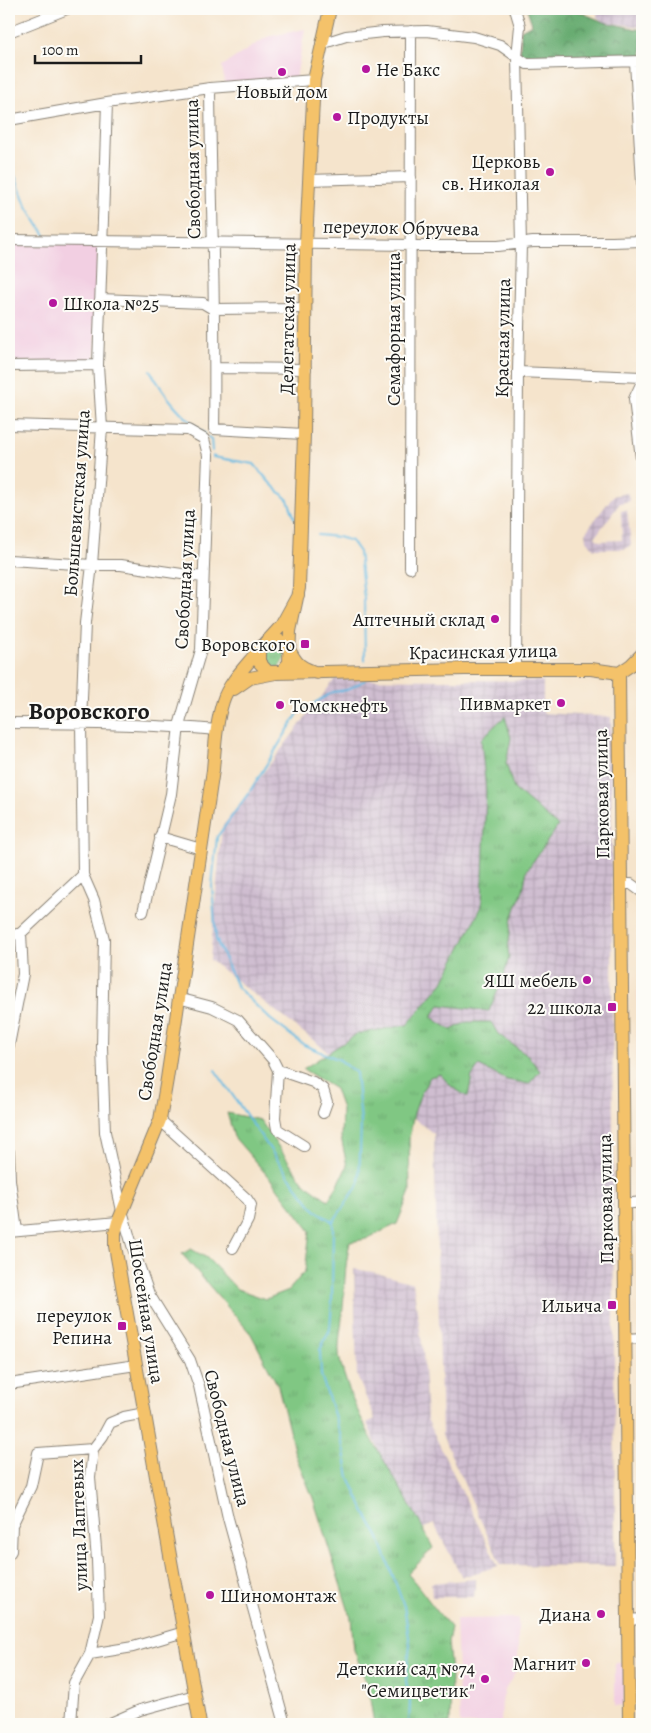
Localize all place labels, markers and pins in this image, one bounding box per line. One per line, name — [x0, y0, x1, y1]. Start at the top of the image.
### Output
place label: Не Бакс — [376, 57, 440, 83]
marker: Не Бакс — [360, 63, 372, 75]
marker: Новый дом — [276, 66, 288, 78]
place label: Новый дом — [236, 79, 328, 105]
place label: Продукты — [347, 105, 429, 131]
marker: Продукты — [331, 111, 343, 123]
place label: Церковь св. Николая — [442, 149, 540, 197]
marker: Церковь св. Николая — [544, 166, 556, 178]
place label: Школа №25 — [63, 291, 159, 317]
marker: Школа №25 — [47, 297, 59, 309]
place label: Аптечный склад — [352, 607, 485, 633]
marker: Аптечный склад — [489, 613, 501, 625]
place label: Воровского — [201, 632, 295, 658]
marker: Воровского — [299, 638, 311, 650]
place label: Пивмаркет — [459, 691, 552, 717]
place label: Томскнефть — [290, 693, 388, 719]
marker: Пивмаркет — [555, 697, 567, 709]
marker: Томскнефть — [274, 699, 286, 711]
place label: ЯШ мебель — [484, 968, 577, 994]
marker: ЯШ мебель — [581, 974, 593, 986]
place label: 22 школа — [527, 995, 602, 1021]
marker: 22 школа — [606, 1001, 618, 1013]
place label: Ильича — [541, 1293, 602, 1319]
marker: Ильича — [606, 1299, 618, 1311]
place label: переулок Репина — [36, 1303, 112, 1351]
marker: переулок Репина — [116, 1320, 128, 1332]
place label: Шиномонтаж — [220, 1583, 337, 1609]
marker: Шиномонтаж — [204, 1589, 216, 1601]
place label: Диана — [539, 1602, 591, 1628]
marker: Диана — [595, 1608, 607, 1620]
place label: Магнит — [513, 1651, 577, 1677]
place label: Детский сад №74 "Семицветик" — [337, 1656, 475, 1704]
marker: Магнит — [580, 1657, 592, 1669]
marker: Детский сад №74 "Семицветик" — [479, 1673, 491, 1685]

